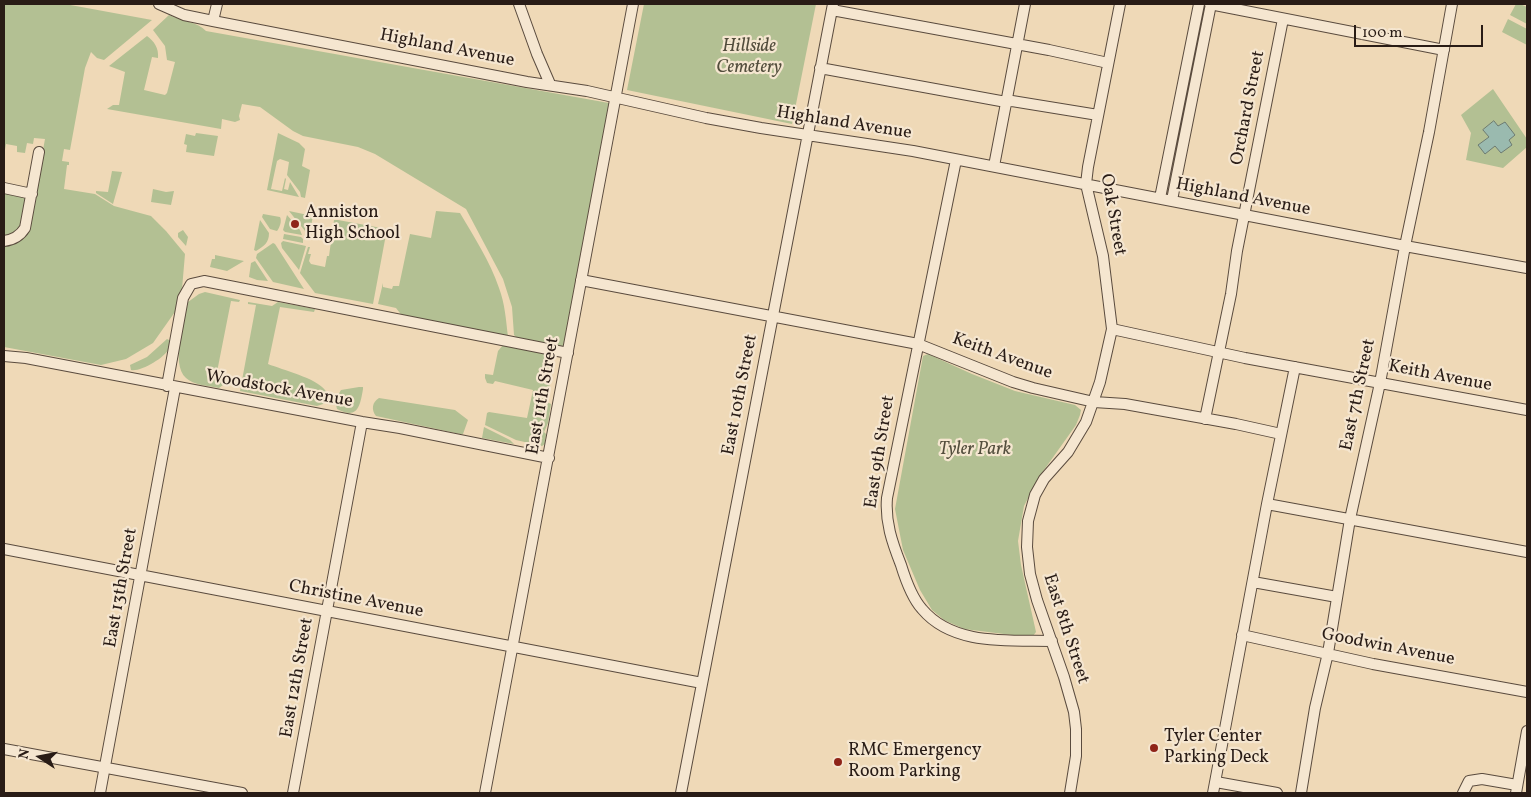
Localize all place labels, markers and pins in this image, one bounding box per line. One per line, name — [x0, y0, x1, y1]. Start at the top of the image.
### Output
place label: Anniston High School — [305, 203, 400, 245]
marker: Anniston High School — [289, 218, 301, 230]
place label: Tyler Center Parking Deck — [1164, 727, 1269, 770]
place label: RMC Emergency Room Parking — [848, 741, 982, 784]
marker: Tyler Center Parking Deck — [1148, 742, 1160, 754]
marker: RMC Emergency Room Parking — [832, 756, 844, 768]

